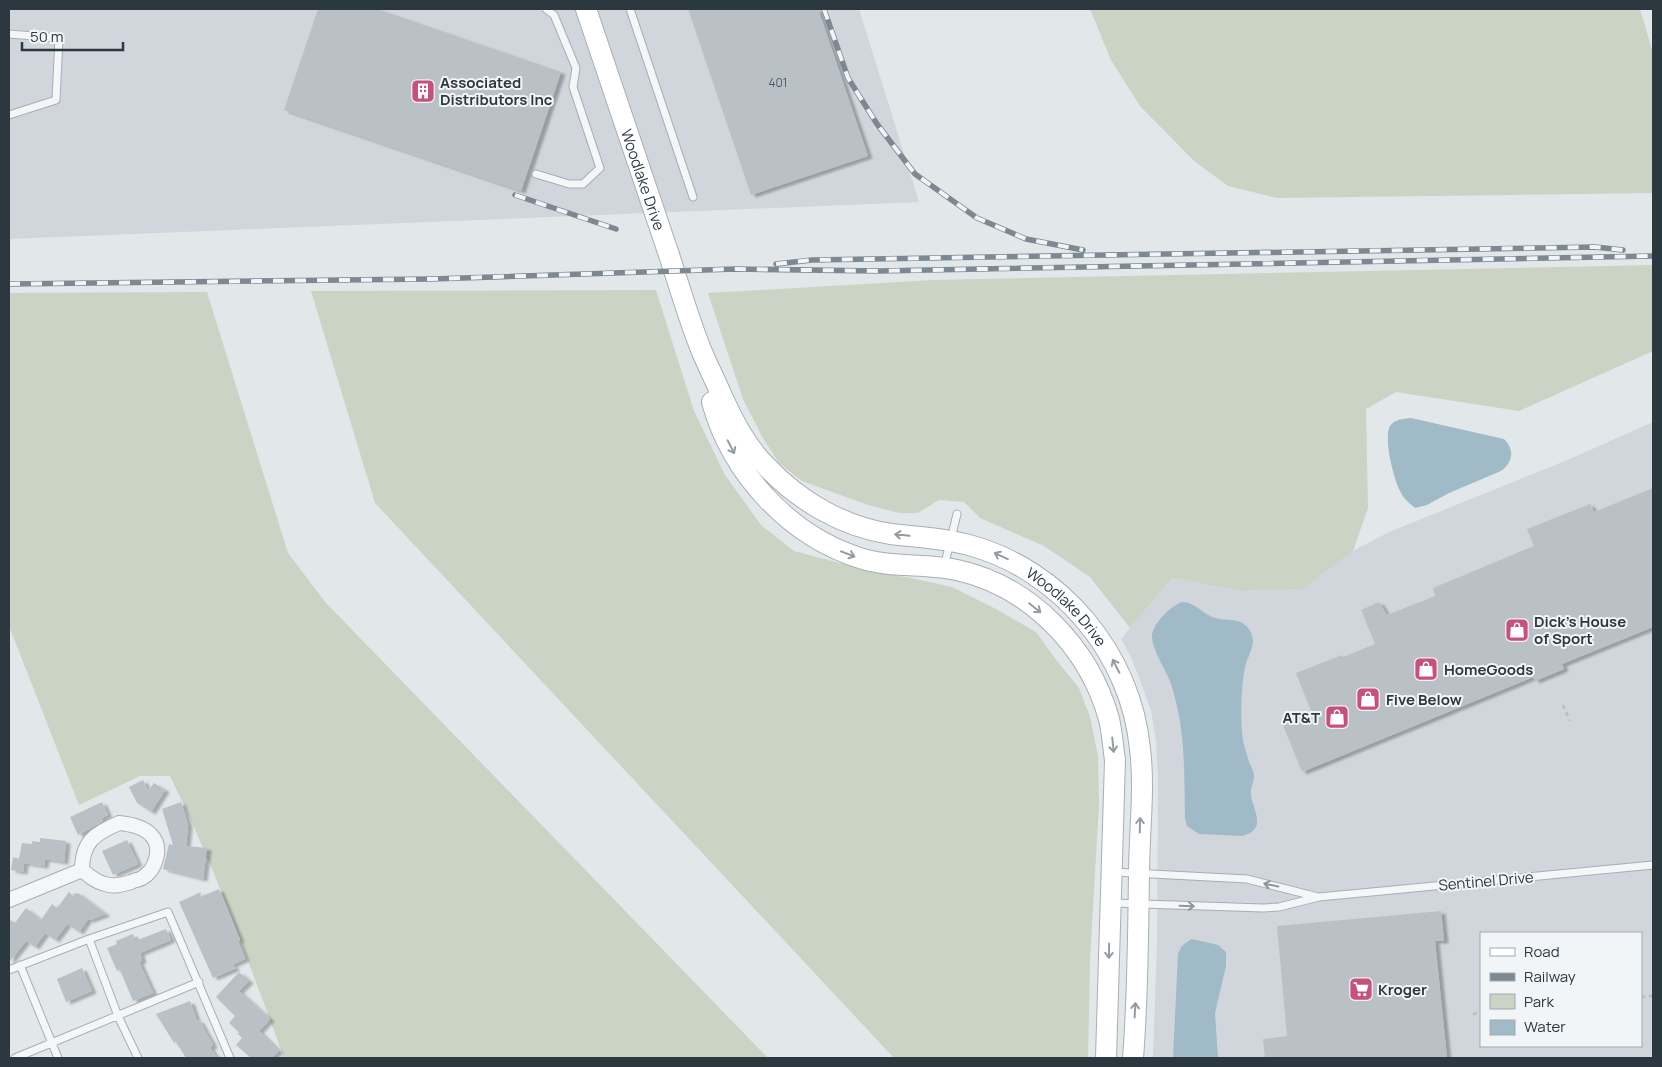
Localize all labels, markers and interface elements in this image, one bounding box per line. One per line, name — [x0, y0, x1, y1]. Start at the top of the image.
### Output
scale bar — [22, 20, 124, 52]
text: 50 m — [30, 26, 64, 47]
place label: Associated Distributors Inc — [440, 72, 553, 110]
house number: 401 — [768, 74, 788, 91]
building icon: Associated Distributors Inc — [410, 78, 436, 104]
street label: Woodlake Drive — [616, 126, 670, 233]
one-way arrow — [727, 439, 736, 454]
one-way arrow — [894, 530, 910, 540]
one-way arrow — [840, 550, 855, 559]
one-way arrow — [994, 551, 1009, 561]
street label: Woodlake Drive — [1022, 562, 1112, 650]
one-way arrow — [1029, 602, 1042, 613]
place label: Dick's House of Sport — [1534, 611, 1626, 649]
shop icon: Dick's House of Sport — [1504, 617, 1530, 643]
shop icon: HomeGoods — [1413, 656, 1439, 682]
one-way arrow — [1111, 659, 1120, 674]
place label: HomeGoods — [1444, 659, 1533, 680]
shop icon: Five Below — [1355, 686, 1381, 712]
place label: Five Below — [1386, 689, 1462, 710]
shop icon: AT&T — [1324, 704, 1350, 730]
place label: AT&T — [1283, 707, 1320, 728]
one-way arrow — [1108, 737, 1118, 753]
one-way arrow — [1135, 817, 1145, 833]
street label: Sentinel Drive — [1438, 866, 1535, 896]
one-way arrow — [1264, 880, 1280, 889]
one-way arrow — [1179, 901, 1195, 910]
legend — [1480, 932, 1642, 1047]
text: Road — [1524, 941, 1560, 962]
one-way arrow — [1104, 942, 1114, 959]
text: Railway — [1524, 966, 1576, 987]
supermarket icon: Kroger — [1348, 976, 1374, 1002]
place label: Kroger — [1378, 979, 1427, 1000]
text: Park — [1524, 991, 1554, 1012]
one-way arrow — [1131, 1002, 1140, 1018]
text: Water — [1524, 1016, 1566, 1037]

